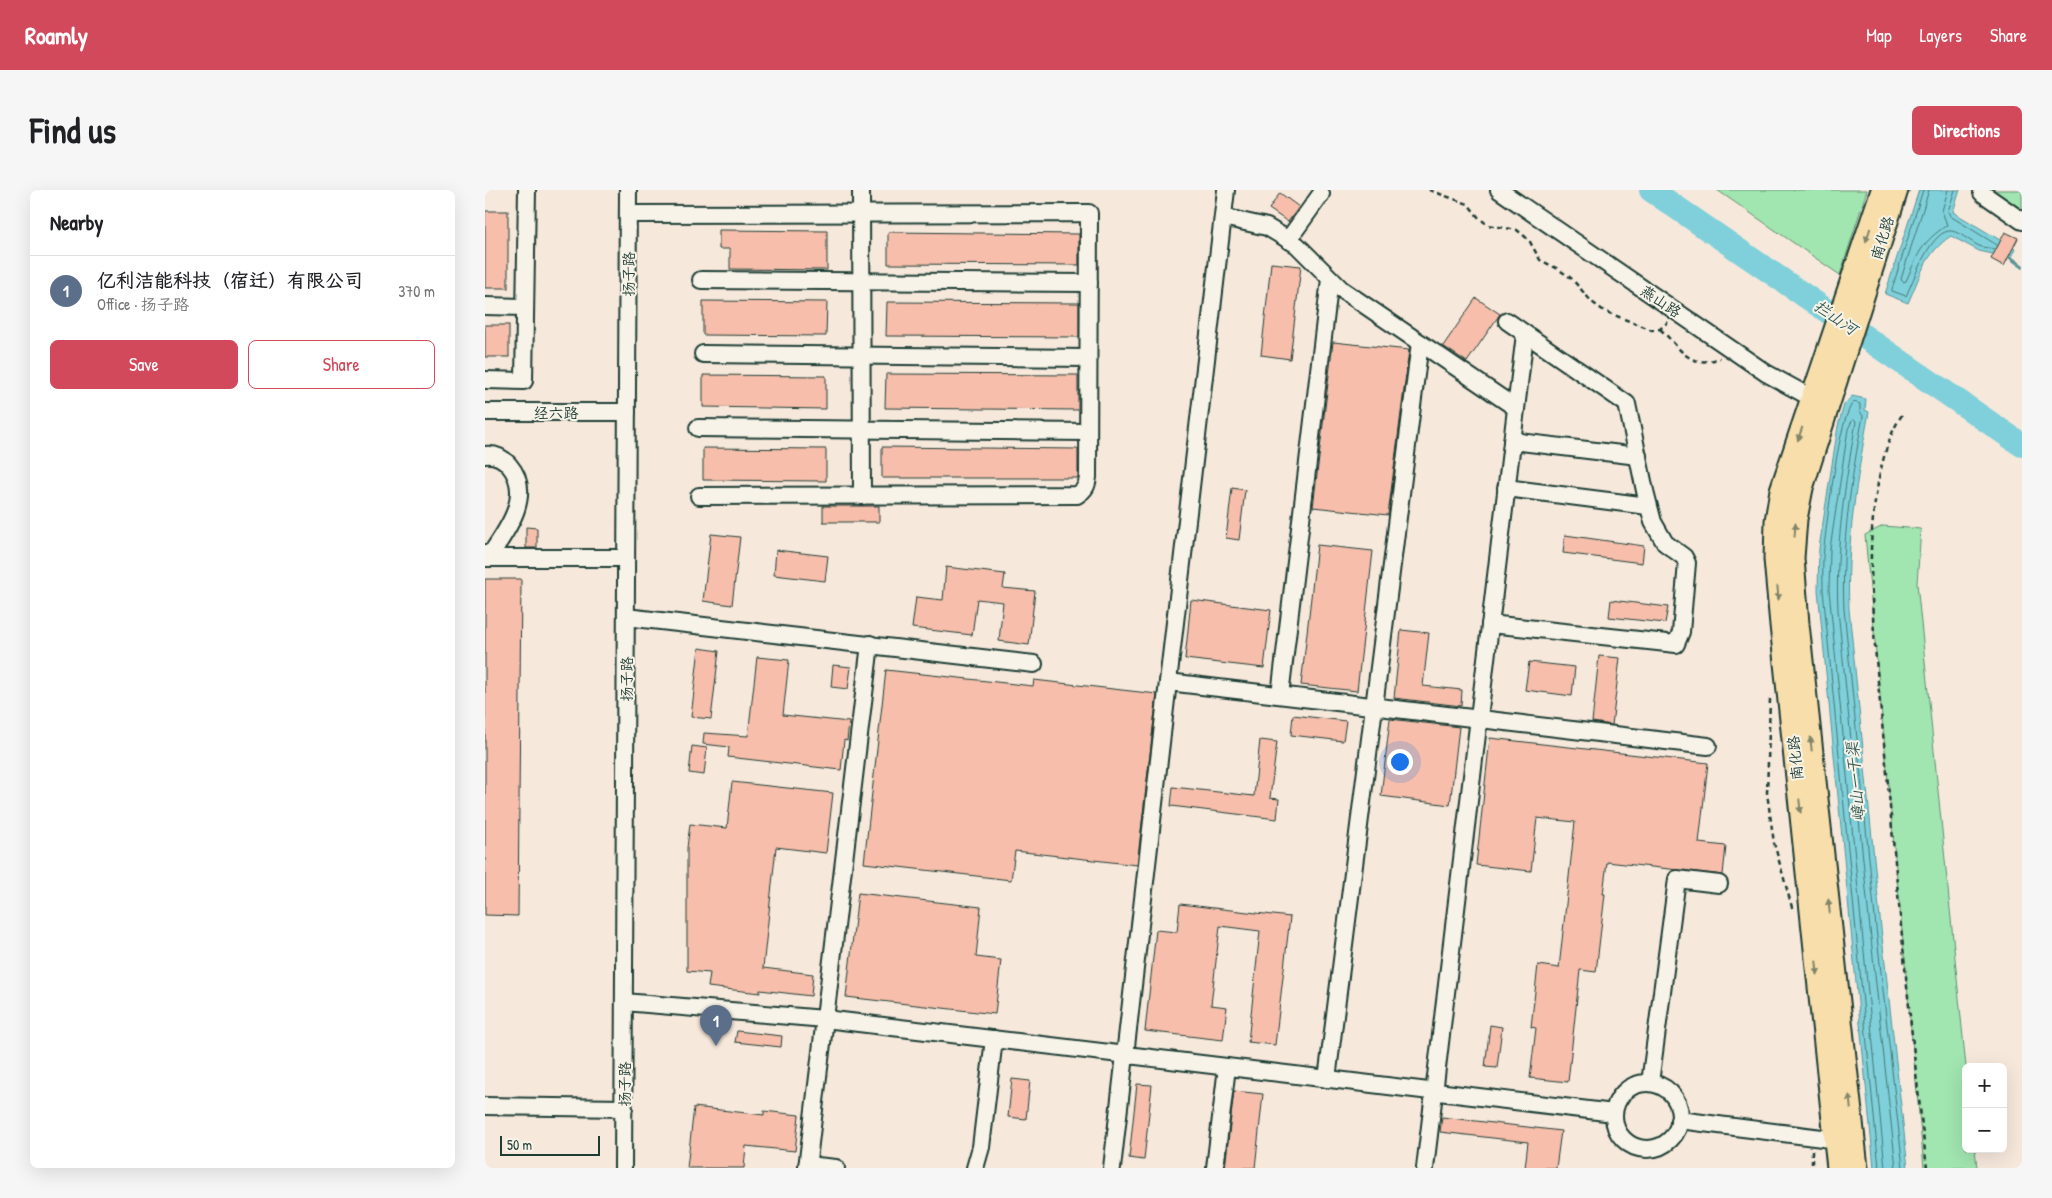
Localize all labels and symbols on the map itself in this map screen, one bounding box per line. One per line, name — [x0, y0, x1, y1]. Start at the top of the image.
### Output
street label: 南化路 — [1865, 213, 1899, 263]
one-way arrow — [1863, 227, 1871, 242]
street label: 扬子路 — [618, 251, 639, 297]
street label: 燕山路 — [1636, 280, 1686, 322]
water label: 拦山河 — [1810, 294, 1865, 341]
street label: 经六路 — [533, 402, 579, 423]
one-way arrow — [1796, 426, 1803, 441]
one-way arrow — [1791, 522, 1799, 538]
one-way arrow — [1774, 585, 1782, 601]
street label: 扬子路 — [616, 656, 637, 702]
street label: 南化路 — [1782, 735, 1808, 781]
one-way arrow — [1807, 736, 1815, 752]
water label: 嶂山一干渠 — [1840, 739, 1869, 823]
your location — [1387, 749, 1413, 775]
one-way arrow — [1796, 799, 1804, 815]
one-way arrow — [1825, 897, 1833, 913]
one-way arrow — [1813, 960, 1821, 976]
pin: 1 — [700, 1005, 732, 1046]
street label: 扬子路 — [614, 1061, 635, 1107]
one-way arrow — [1846, 1094, 1854, 1110]
scale bar — [500, 1133, 600, 1156]

